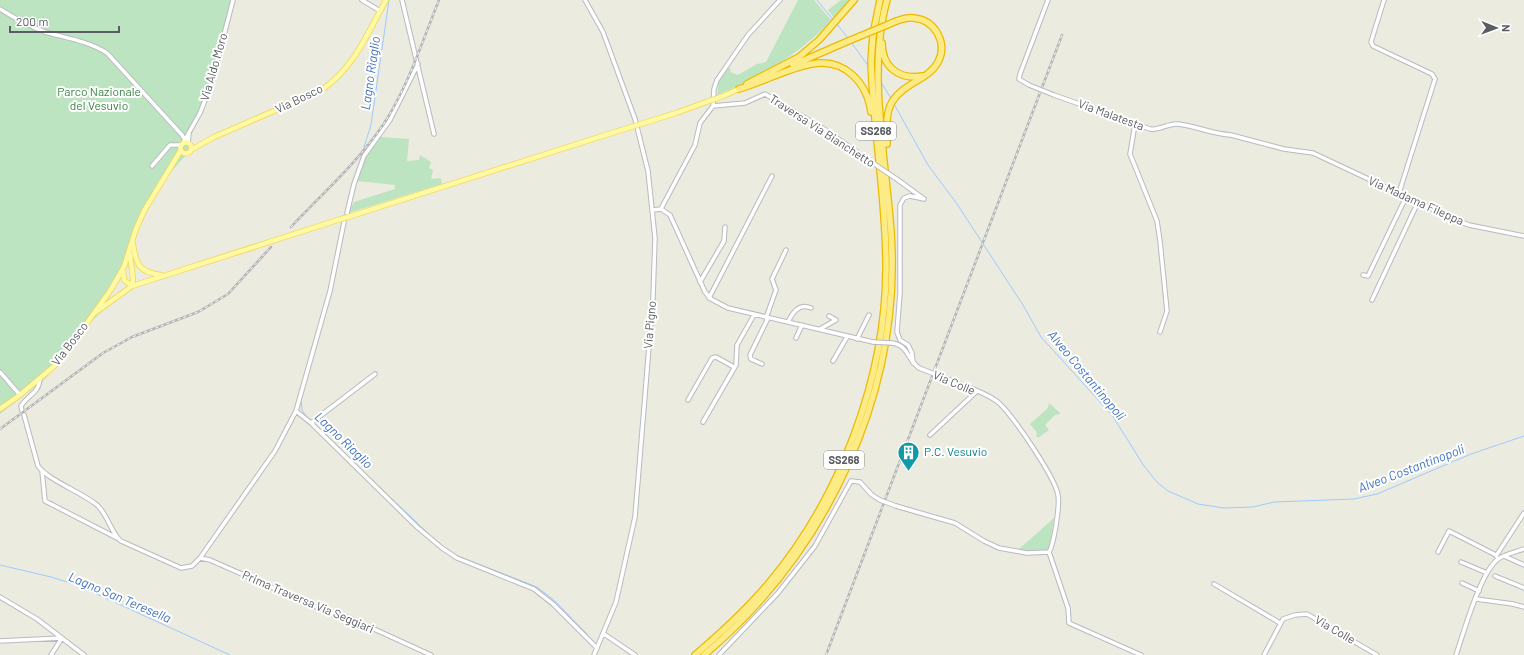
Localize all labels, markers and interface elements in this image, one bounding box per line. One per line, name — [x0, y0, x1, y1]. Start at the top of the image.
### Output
scale bar — [10, 8, 119, 34]
north arrow — [1476, 8, 1516, 48]
text: 200 m — [16, 14, 48, 28]
text: N — [1500, 24, 1513, 32]
street label: Via Aldo Moro — [197, 31, 229, 102]
water label: Lagno Riaglio — [357, 35, 383, 111]
street label: Via Bosco — [272, 81, 325, 116]
park label: Parco Nazionale del Vesuvio — [57, 84, 141, 112]
street label: Traversa Via Bianchetto — [767, 91, 878, 170]
street label: Via Malatesta — [1077, 96, 1146, 132]
road number: SS268 — [856, 122, 896, 140]
street label: Via Madama Fileppa — [1367, 173, 1466, 227]
street label: Via Pigno — [640, 300, 658, 350]
street label: Via Bosco — [48, 319, 90, 368]
water label: Alveo Costantinopoli — [1045, 327, 1130, 424]
street label: Via Colle — [931, 367, 978, 397]
water label: Lagno Riaglio — [312, 408, 376, 472]
building icon: P.C. Vesuvio — [896, 439, 922, 472]
water label: Alveo Costantinopoli — [1356, 440, 1467, 496]
place label: P.C. Vesuvio — [924, 444, 987, 458]
road number: SS268 — [824, 451, 864, 469]
street label: Prima Traversa Via Seggiari — [240, 567, 376, 635]
water label: Lagno San Teresella — [66, 568, 174, 626]
street label: Via Colle — [1313, 612, 1358, 646]

